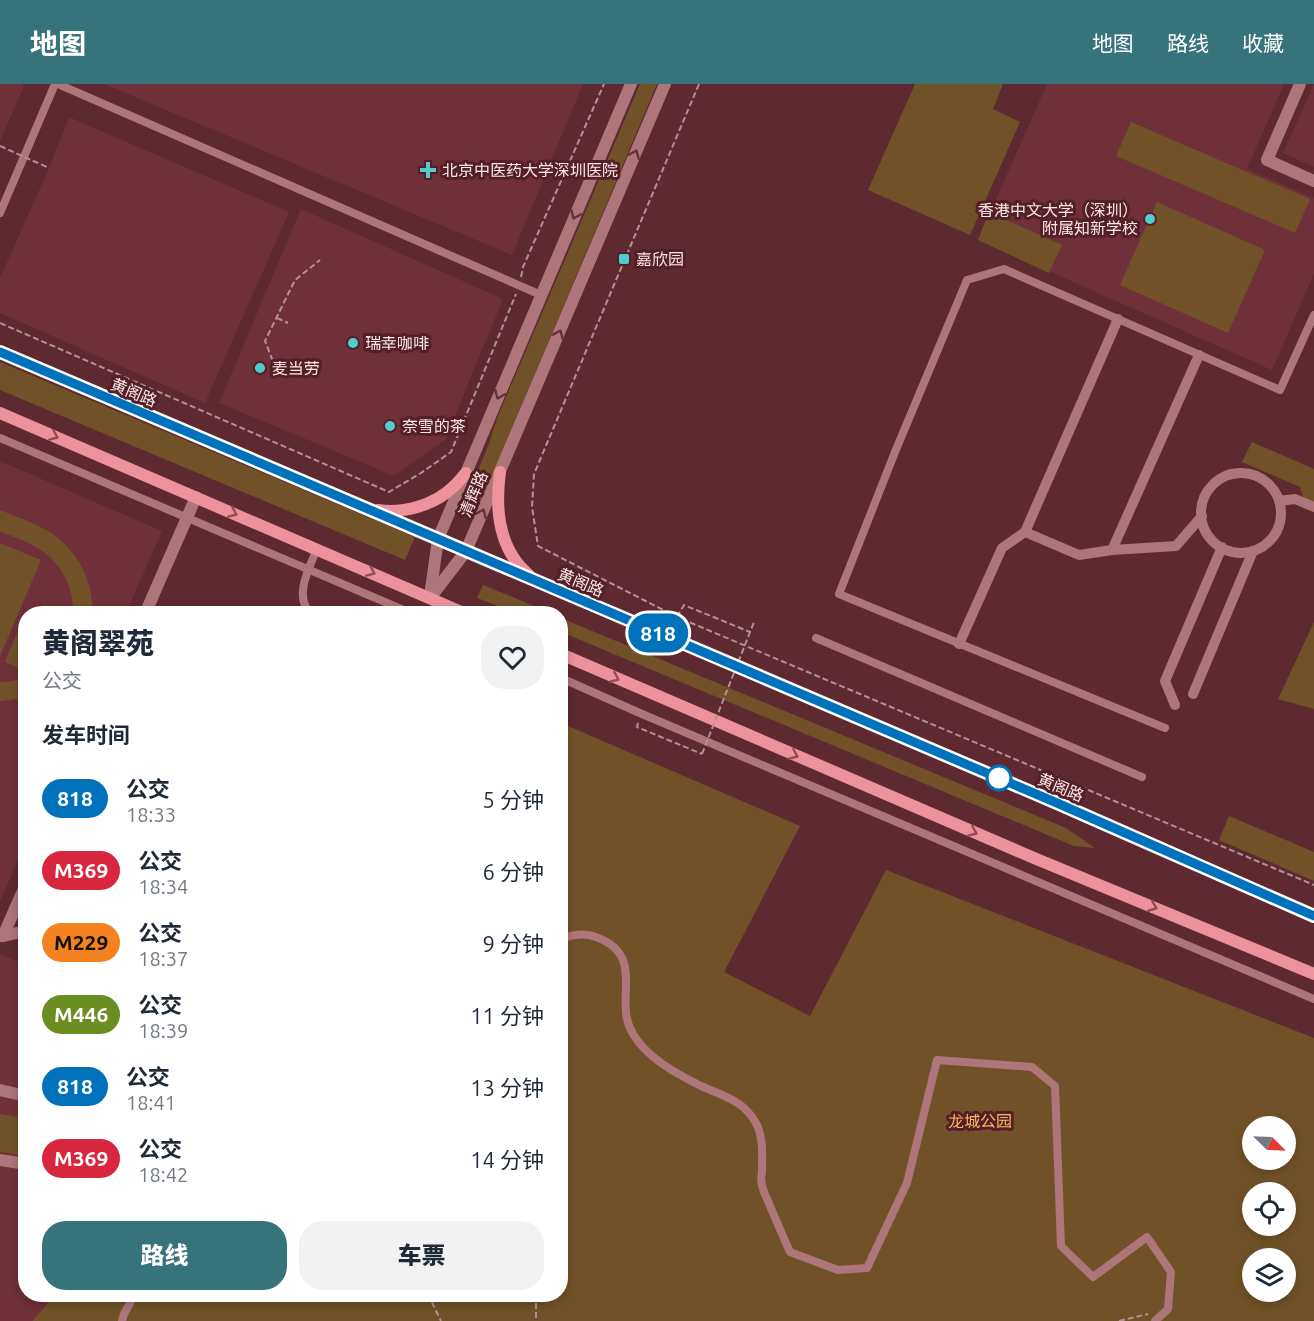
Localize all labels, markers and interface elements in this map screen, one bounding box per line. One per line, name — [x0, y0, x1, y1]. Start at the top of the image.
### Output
text: 地图 — [30, 28, 86, 59]
text: 地图 — [1092, 31, 1134, 55]
text: 路线 — [1167, 31, 1209, 55]
text: 收藏 — [1242, 31, 1284, 55]
one-way arrow — [628, 150, 640, 161]
marker: 北京中医药大学深圳医院 — [419, 161, 437, 179]
place label: 北京中医药大学深圳医院 — [442, 161, 618, 179]
place label: 香港中文大学（深圳） 附属知新学校 — [978, 201, 1138, 237]
one-way arrow — [570, 209, 582, 220]
marker: 香港中文大学（深圳） 附属知新学校 — [1143, 212, 1157, 226]
place label: 嘉欣园 — [636, 250, 684, 268]
marker: 嘉欣园 — [617, 252, 631, 266]
one-way arrow — [552, 329, 564, 340]
place label: 瑞幸咖啡 — [365, 334, 429, 352]
marker: 瑞幸咖啡 — [346, 336, 360, 350]
place label: 麦当劳 — [272, 359, 320, 377]
marker: 麦当劳 — [253, 361, 267, 375]
street label: 黄阁路 — [108, 374, 160, 410]
one-way arrow — [494, 388, 506, 399]
place label: 奈雪的茶 — [402, 417, 466, 435]
marker: 奈雪的茶 — [383, 419, 397, 433]
one-way arrow — [47, 429, 58, 441]
street label: 清辉路 — [455, 468, 491, 520]
one-way arrow — [226, 506, 237, 518]
one-way arrow — [475, 508, 487, 519]
street label: 黄阁路 — [555, 564, 607, 600]
one-way arrow — [364, 565, 375, 577]
line badge: 818 — [624, 614, 692, 652]
text: 818 — [640, 621, 676, 645]
button: heart — [481, 626, 544, 689]
text: 黄阁翠苑 — [42, 627, 154, 658]
text: 公交 — [42, 669, 82, 692]
one-way arrow — [608, 670, 619, 682]
text: 发车时间 — [42, 722, 130, 747]
one-way arrow — [787, 747, 798, 759]
unlabelled marker — [986, 765, 1012, 791]
street label: 黄阁路 — [1035, 769, 1087, 805]
text: 公交 — [126, 776, 170, 801]
text: 818 — [57, 786, 93, 810]
text: 5 分钟 — [483, 787, 544, 812]
text: 18:33 — [126, 803, 176, 826]
one-way arrow — [967, 825, 978, 837]
text: 公交 — [138, 848, 182, 873]
text: M369 — [54, 858, 108, 882]
text: 6 分钟 — [483, 859, 544, 884]
text: 18:34 — [138, 875, 188, 898]
one-way arrow — [1147, 900, 1158, 912]
text: 公交 — [138, 920, 182, 945]
text: M229 — [54, 930, 108, 954]
text: 9 分钟 — [483, 931, 544, 956]
text: 18:37 — [138, 947, 188, 970]
text: 公交 — [138, 992, 182, 1017]
text: M446 — [54, 1002, 108, 1026]
text: 11 分钟 — [470, 1003, 544, 1028]
text: 18:39 — [138, 1019, 188, 1042]
text: 公交 — [126, 1064, 170, 1089]
text: 818 — [57, 1074, 93, 1098]
text: 13 分钟 — [470, 1075, 544, 1100]
text: 18:41 — [126, 1091, 176, 1114]
park label: 龙城公园 — [948, 1112, 1012, 1130]
north arrow — [1242, 1116, 1296, 1170]
map controls — [1242, 1116, 1296, 1302]
text: 公交 — [138, 1136, 182, 1161]
text: M369 — [54, 1146, 108, 1170]
text: 14 分钟 — [470, 1147, 544, 1172]
text: 18:42 — [138, 1163, 188, 1186]
button: locate — [1242, 1182, 1296, 1236]
button: 路线 — [42, 1221, 287, 1290]
button: 车票 — [299, 1221, 544, 1290]
button: layers — [1242, 1248, 1296, 1302]

